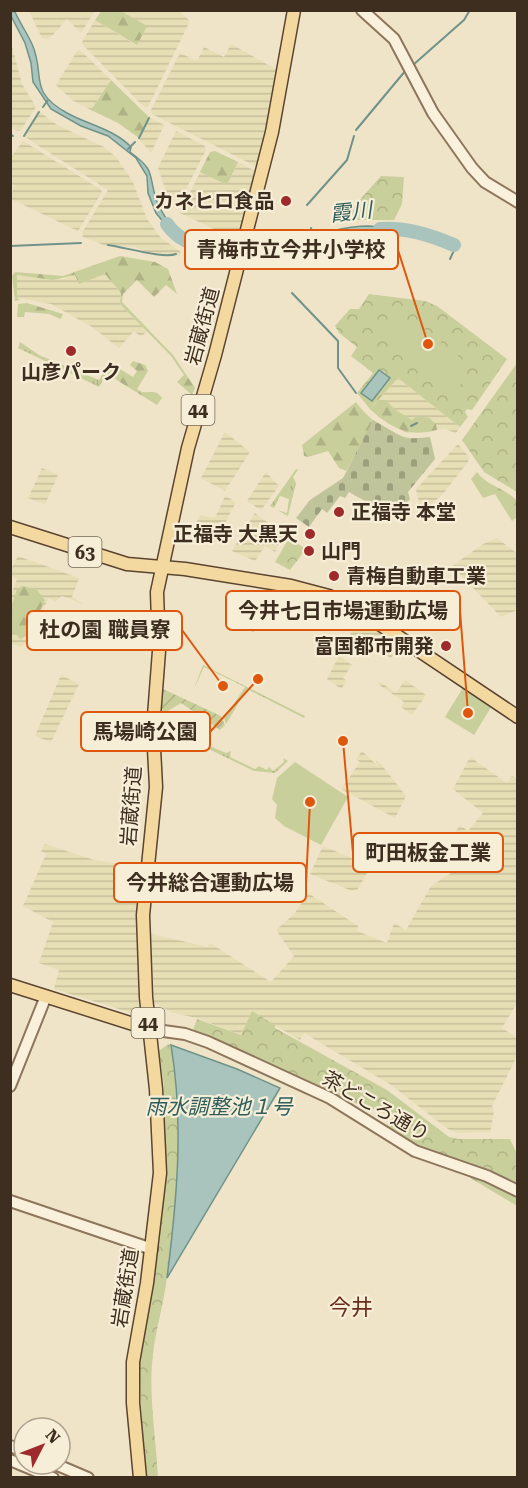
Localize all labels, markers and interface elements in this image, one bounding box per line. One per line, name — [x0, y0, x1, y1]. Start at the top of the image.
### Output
place label: カネヒロ食品 — [154, 189, 274, 213]
marker: カネヒロ食品 — [279, 194, 293, 208]
water label: 霞川 — [329, 198, 375, 226]
callout: 青梅市立今井小学校 — [185, 230, 398, 269]
text: 青梅市立今井小学校 — [197, 238, 386, 262]
street label: 岩蔵街道 — [180, 284, 224, 368]
marker: 山彦パーク — [64, 344, 78, 358]
place label: 山彦パーク — [21, 360, 121, 384]
road number: 44 — [182, 395, 214, 425]
place label: 正福寺 本堂 — [351, 500, 456, 524]
marker: 正福寺 本堂 — [332, 505, 346, 519]
place label: 正福寺 大黒天 — [173, 522, 298, 546]
marker: 正福寺 大黒天 — [303, 527, 317, 541]
road number: 63 — [68, 537, 101, 567]
place label: 山門 — [321, 539, 361, 563]
marker: 山門 — [302, 544, 316, 558]
place label: 青梅自動車工業 — [346, 564, 486, 588]
marker: 青梅自動車工業 — [327, 569, 341, 583]
callout: 今井七日市場運動広場 — [226, 591, 460, 630]
text: 今井七日市場運動広場 — [238, 599, 448, 623]
callout: 杜の園 職員寮 — [27, 611, 182, 650]
text: 杜の園 職員寮 — [39, 618, 171, 642]
place label: 富国都市開発 — [314, 634, 434, 658]
marker: 富国都市開発 — [439, 639, 453, 653]
callout: 馬場崎公園 — [81, 712, 210, 751]
text: 馬場崎公園 — [93, 720, 198, 744]
street label: 岩蔵街道 — [116, 765, 146, 847]
callout: 町田板金工業 — [353, 833, 503, 872]
text: 町田板金工業 — [365, 841, 491, 865]
callout: 今井総合運動広場 — [114, 863, 306, 902]
text: 今井総合運動広場 — [126, 871, 294, 895]
road number: 44 — [132, 1008, 164, 1038]
street label: 茶どころ通り — [318, 1066, 434, 1146]
water label: 雨水調整池１号 — [146, 1095, 294, 1119]
street label: 岩蔵街道 — [107, 1247, 143, 1329]
district label: 今井 — [329, 1295, 373, 1320]
north arrow — [12, 1416, 72, 1476]
text: N — [42, 1425, 64, 1447]

